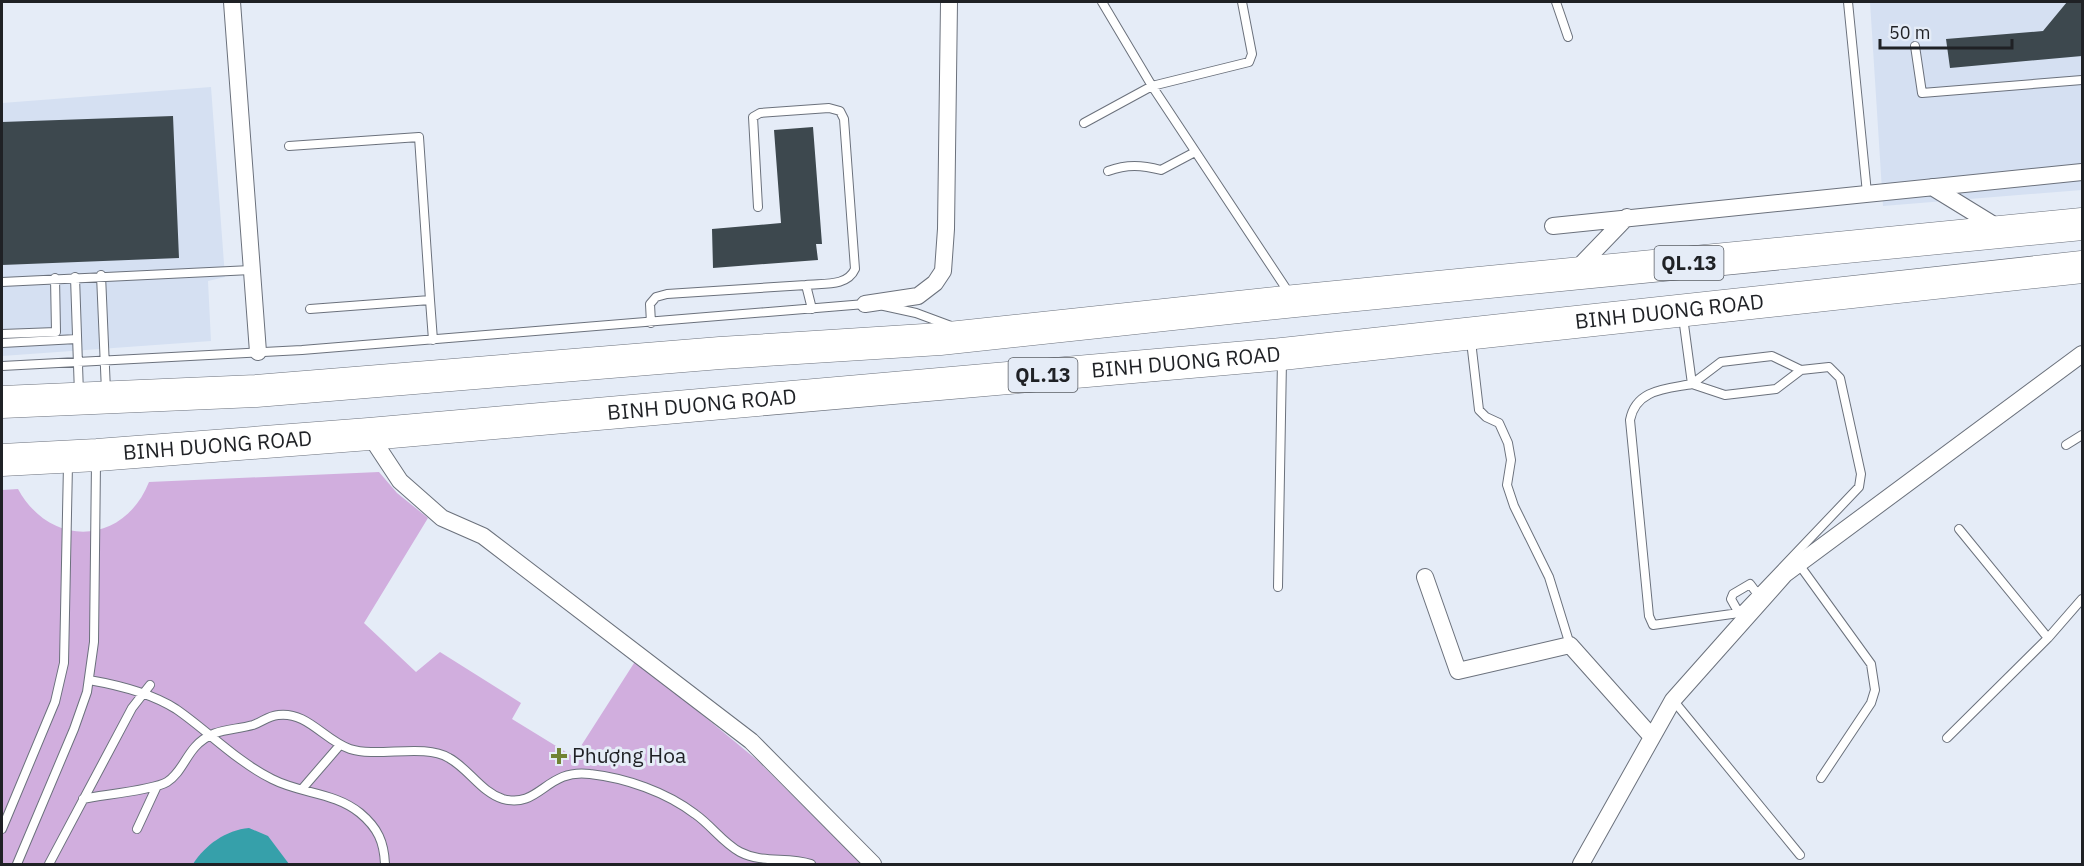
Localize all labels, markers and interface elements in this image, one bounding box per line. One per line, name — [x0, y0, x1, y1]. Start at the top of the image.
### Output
scale bar — [1880, 12, 2012, 50]
text: 50 m — [1889, 21, 1931, 44]
road number: QL.13 — [1654, 246, 1724, 280]
street label: BINH DUONG ROAD — [1573, 287, 1765, 335]
street label: BINH DUONG ROAD — [1090, 339, 1282, 384]
road number: QL.13 — [1008, 358, 1078, 392]
street label: BINH DUONG ROAD — [606, 382, 797, 426]
street label: BINH DUONG ROAD — [122, 423, 313, 466]
place label: Phượng Hoa — [572, 741, 686, 769]
marker: Phượng Hoa — [550, 747, 568, 765]

